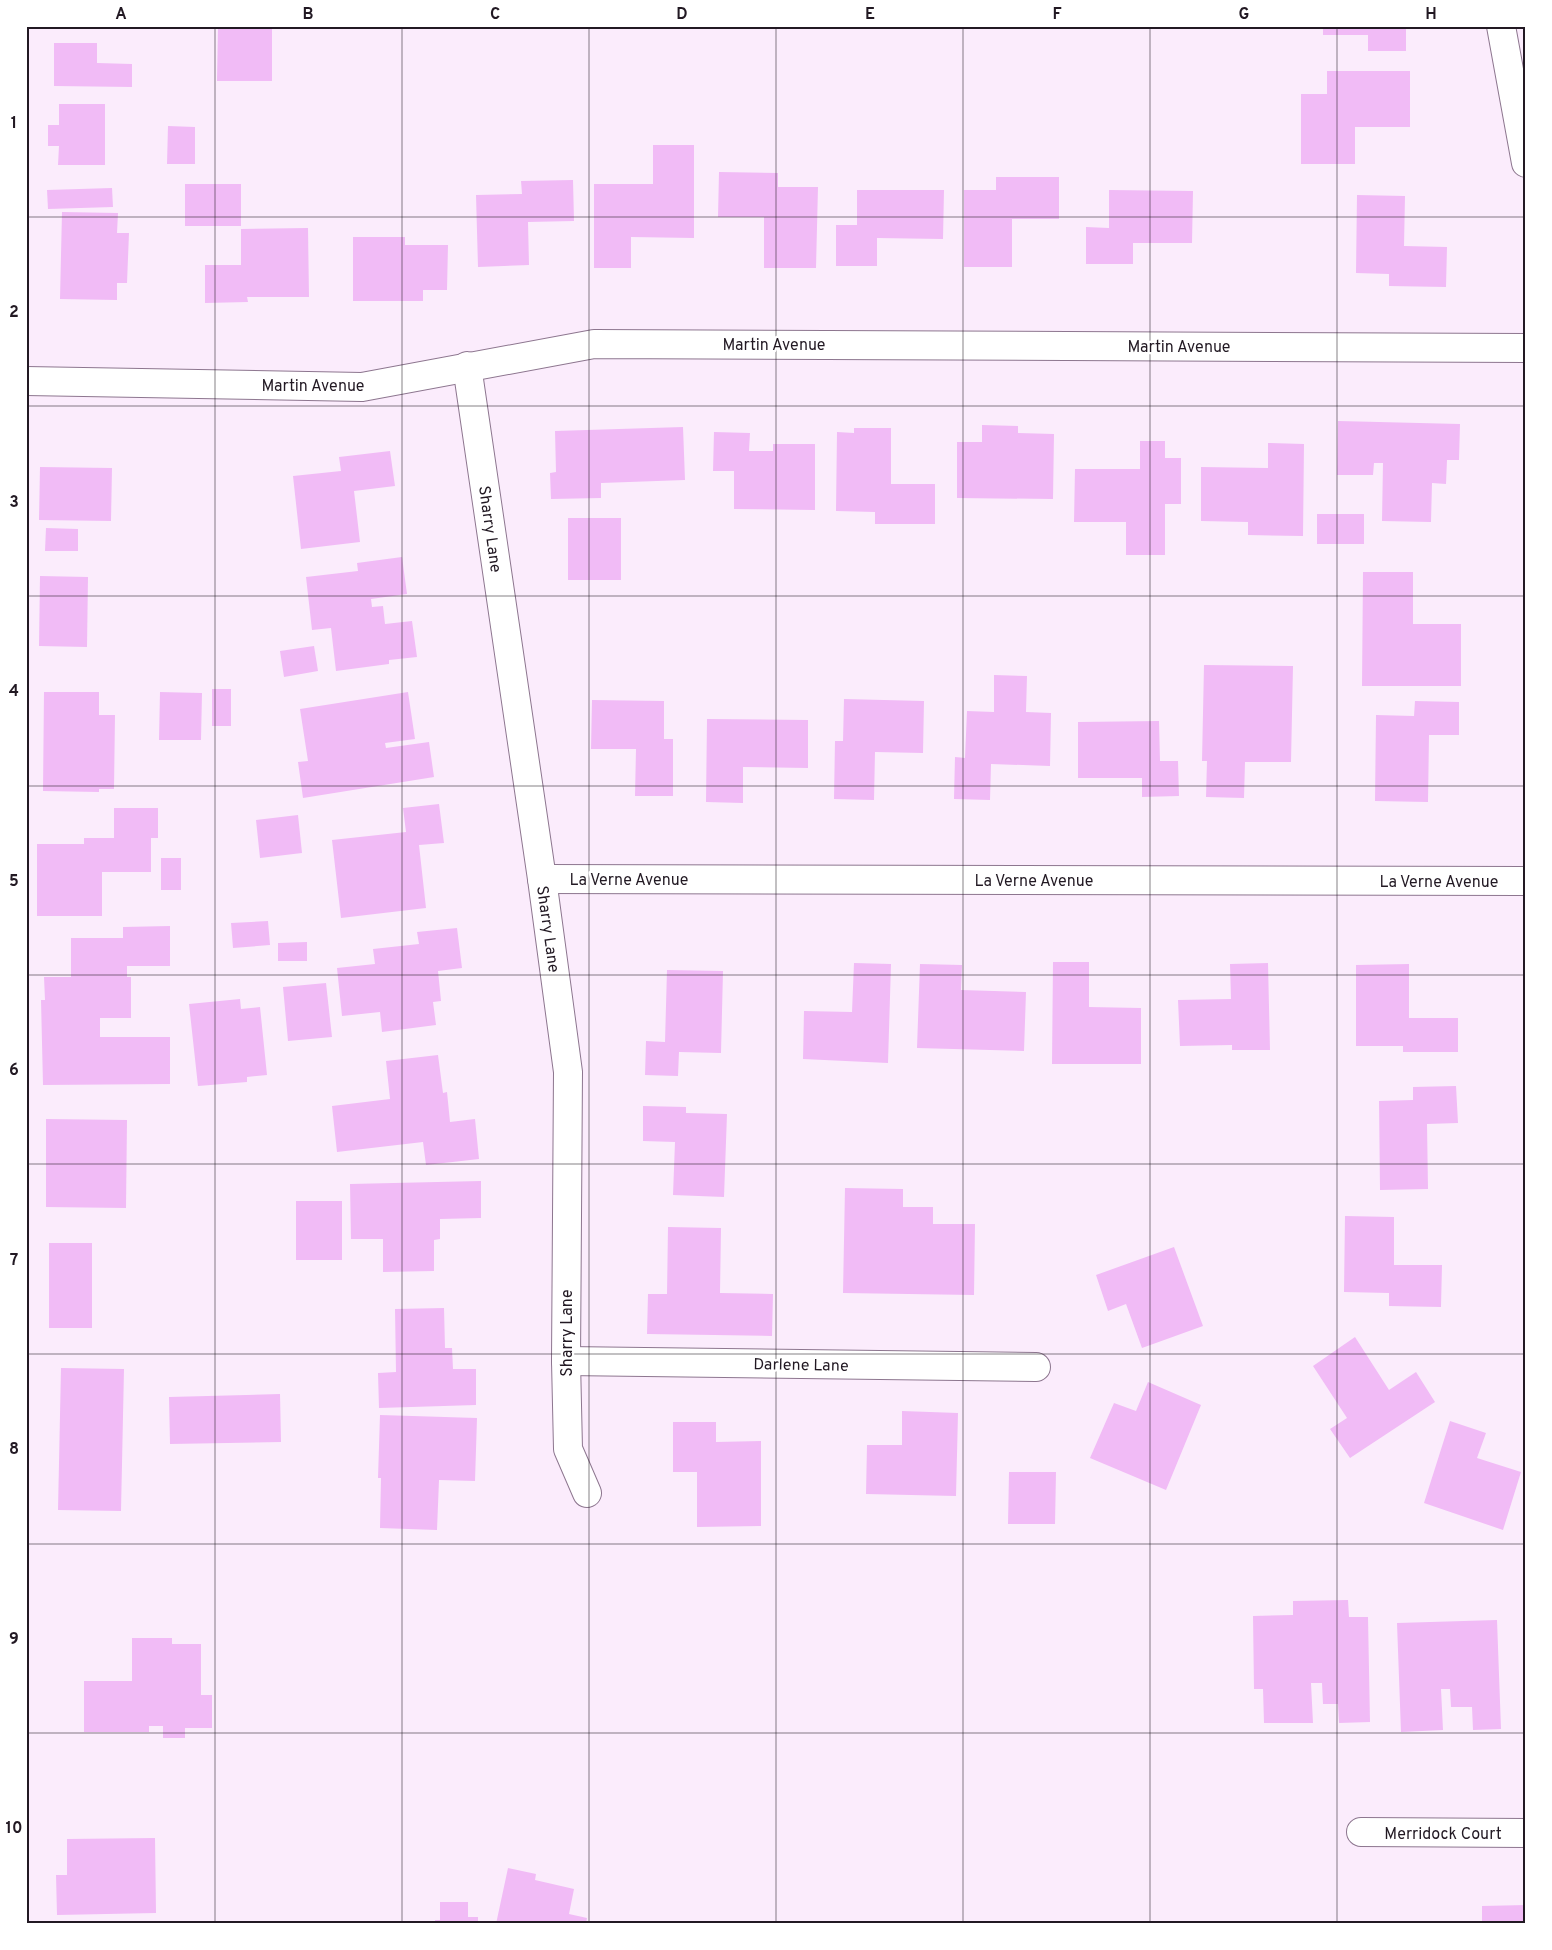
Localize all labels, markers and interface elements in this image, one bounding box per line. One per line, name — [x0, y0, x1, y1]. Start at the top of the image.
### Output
text: A — [115, 5, 127, 25]
text: B — [302, 5, 314, 25]
text: C — [490, 5, 500, 25]
text: D — [676, 5, 688, 25]
text: E — [865, 5, 875, 25]
text: F — [1052, 5, 1062, 25]
text: G — [1239, 5, 1249, 25]
text: H — [1425, 5, 1437, 25]
text: 1 — [11, 114, 17, 134]
text: 2 — [9, 303, 19, 323]
street label: Martin Avenue — [723, 336, 825, 356]
street label: Martin Avenue — [1128, 338, 1230, 358]
street label: Martin Avenue — [262, 377, 364, 397]
street label: Sharry Lane — [473, 485, 505, 574]
text: 3 — [9, 493, 19, 513]
text: 4 — [9, 682, 19, 702]
street label: La Verne Avenue — [570, 871, 688, 891]
text: 5 — [9, 872, 19, 892]
street label: La Verne Avenue — [975, 872, 1093, 892]
street label: La Verne Avenue — [1380, 873, 1498, 893]
street label: Sharry Lane — [531, 885, 563, 974]
text: 6 — [9, 1061, 19, 1081]
text: 7 — [10, 1251, 18, 1271]
street label: Sharry Lane — [558, 1289, 578, 1377]
street label: Darlene Lane — [753, 1355, 849, 1377]
text: 8 — [9, 1440, 19, 1460]
text: 9 — [9, 1630, 19, 1650]
text: 10 — [6, 1819, 22, 1839]
street label: Merridock Court — [1384, 1825, 1502, 1845]

